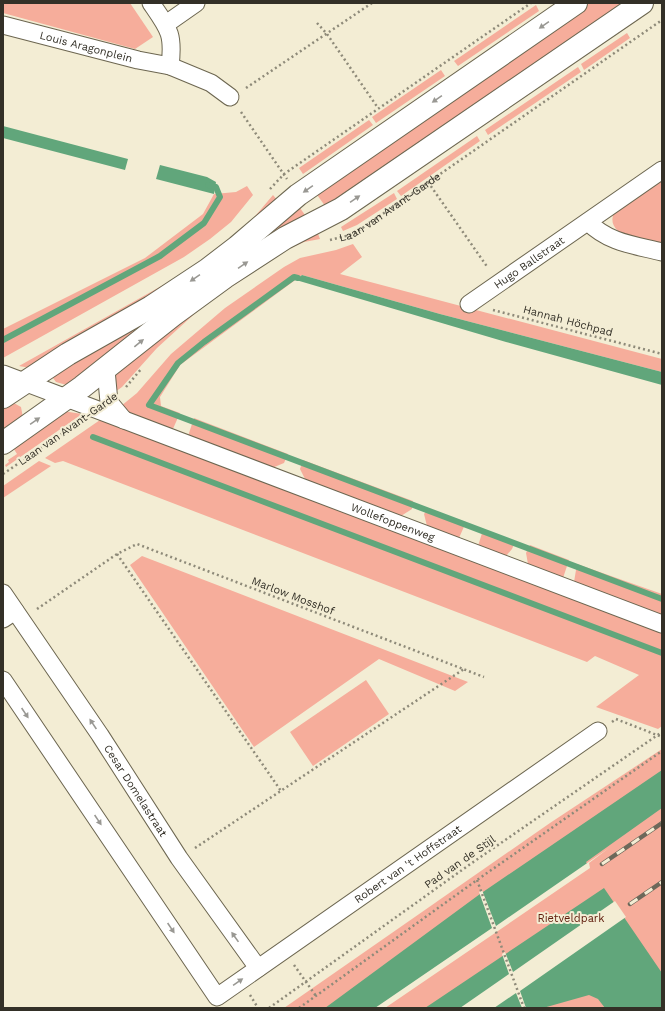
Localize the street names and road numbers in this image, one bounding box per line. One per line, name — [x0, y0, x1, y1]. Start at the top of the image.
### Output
street label: Louis Aragonplein — [38, 28, 134, 65]
street label: Laan van Avant-Garde — [338, 169, 443, 244]
street label: Hugo Ballstraat — [491, 233, 567, 291]
street label: Hannah Höchpad — [522, 303, 614, 339]
street label: Laan van Avant-Garde — [16, 390, 120, 468]
street label: Wollefoppenweg — [349, 500, 437, 544]
street label: Marlow Mosshof — [250, 574, 337, 618]
street label: Cesar Domelastraat — [101, 742, 170, 839]
street label: Robert van 't Hoffstraat — [352, 822, 464, 906]
street label: Pad van de Stijl — [422, 832, 498, 891]

